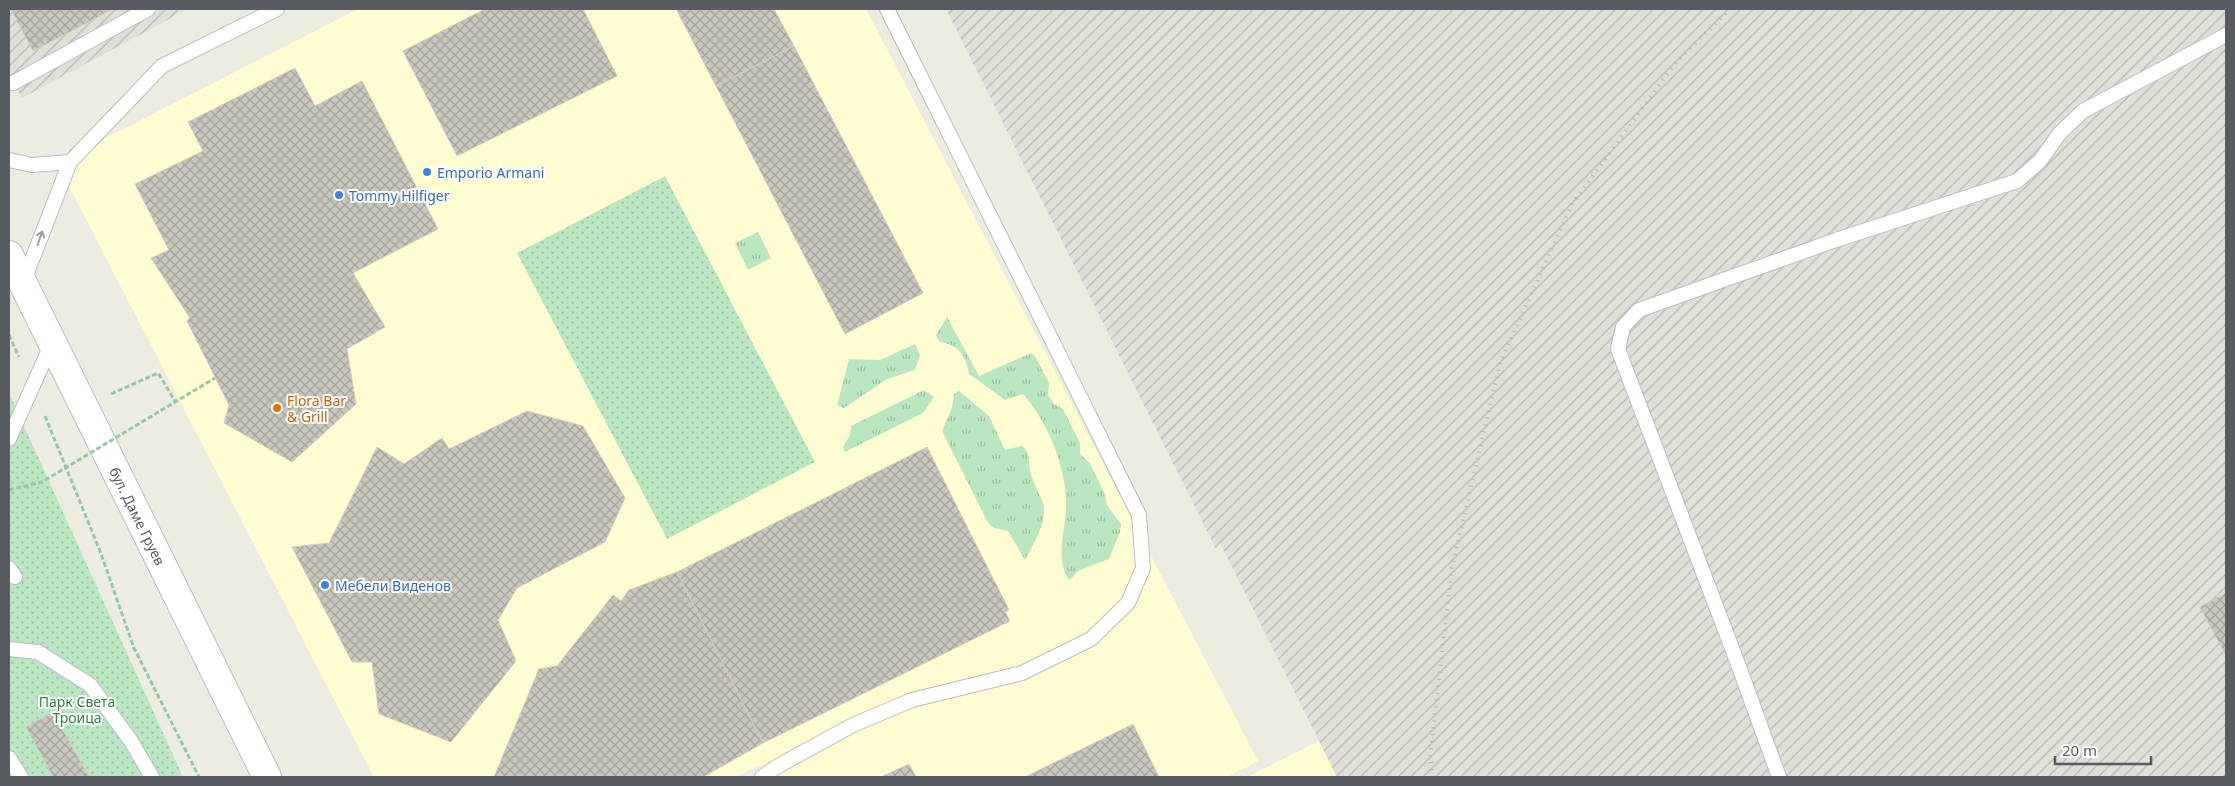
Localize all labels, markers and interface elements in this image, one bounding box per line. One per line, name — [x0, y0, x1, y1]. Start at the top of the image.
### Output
place label: Emporio Armani — [437, 163, 544, 182]
marker: Emporio Armani — [421, 166, 433, 178]
place label: Tommy Hilfiger — [349, 186, 450, 205]
marker: Tommy Hilfiger — [333, 189, 345, 201]
one-way arrow — [36, 231, 45, 246]
place label: Flora Bar & Grill — [287, 391, 346, 426]
marker: Flora Bar & Grill — [271, 402, 283, 414]
street label: бул. Даме Груев — [106, 464, 170, 568]
place label: Мебели Виденов — [335, 576, 451, 595]
marker: Мебели Виденов — [319, 579, 331, 591]
park label: Парк Света Троица — [39, 692, 115, 727]
scale bar — [2055, 734, 2151, 766]
text: 20 m — [2062, 740, 2097, 760]

